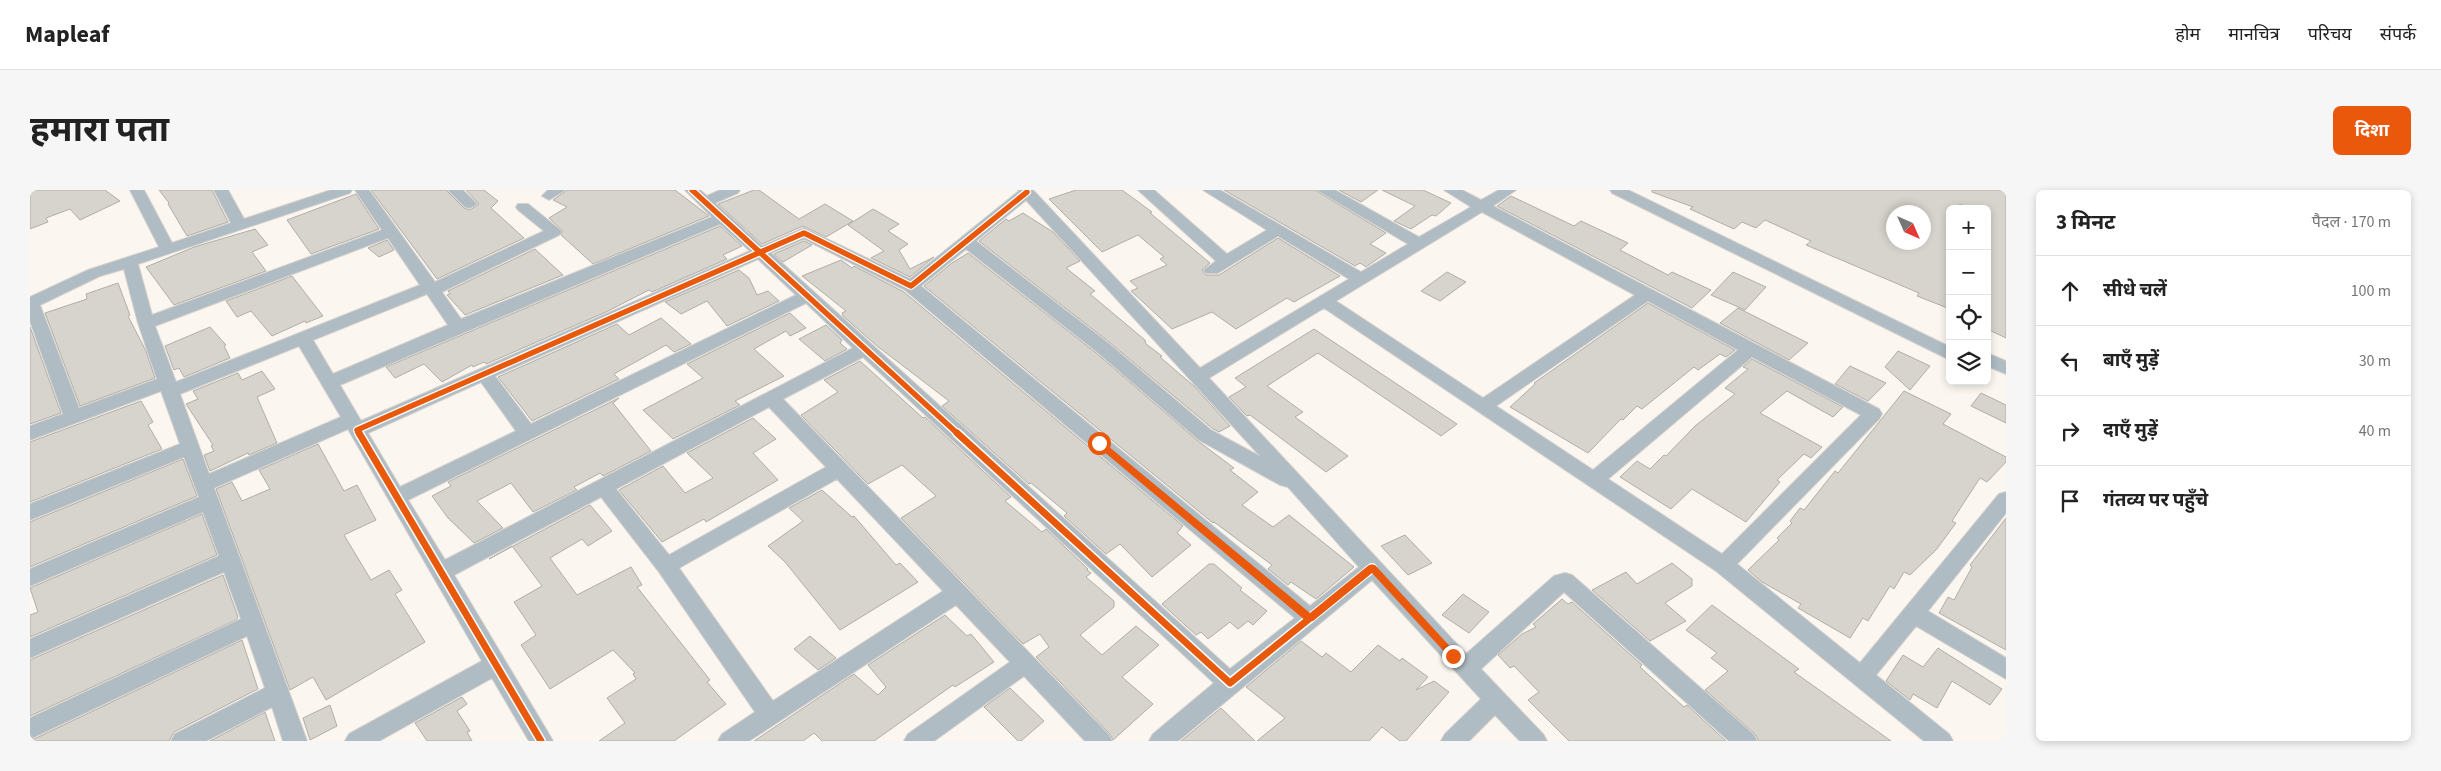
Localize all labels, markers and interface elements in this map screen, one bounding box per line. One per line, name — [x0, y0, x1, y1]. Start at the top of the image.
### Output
text: Mapleaf — [25, 17, 110, 52]
text: होम — [2175, 22, 2200, 47]
text: मानचित्र — [2228, 22, 2280, 47]
text: परिचय — [2308, 22, 2352, 47]
text: संपर्क — [2380, 22, 2416, 47]
text: हमारा पता — [30, 105, 169, 155]
button: दिशा — [2333, 106, 2411, 155]
north arrow — [1886, 205, 1931, 250]
map controls — [1946, 205, 1991, 385]
button: + — [1946, 205, 1991, 250]
text: 3 मिनट — [2056, 207, 2115, 237]
text: पैदल · 170 m — [2312, 211, 2391, 233]
button: − — [1946, 250, 1991, 295]
icon: ahead — [2056, 277, 2084, 305]
text: सीधे चलें — [2103, 277, 2167, 304]
text: 100 m — [2351, 280, 2391, 302]
button: locate — [1946, 295, 1991, 340]
button: layers — [1946, 340, 1991, 385]
icon: left — [2056, 347, 2084, 375]
text: बाएँ मुड़ें — [2103, 347, 2159, 374]
text: 30 m — [2359, 350, 2391, 372]
icon: right — [2056, 417, 2084, 445]
text: दाएँ मुड़ें — [2103, 417, 2158, 444]
text: 40 m — [2359, 420, 2391, 442]
route start — [1088, 432, 1111, 455]
icon: arrive — [2056, 487, 2084, 515]
text: गंतव्य पर पहुँचे — [2103, 487, 2208, 514]
route end — [1442, 645, 1465, 668]

